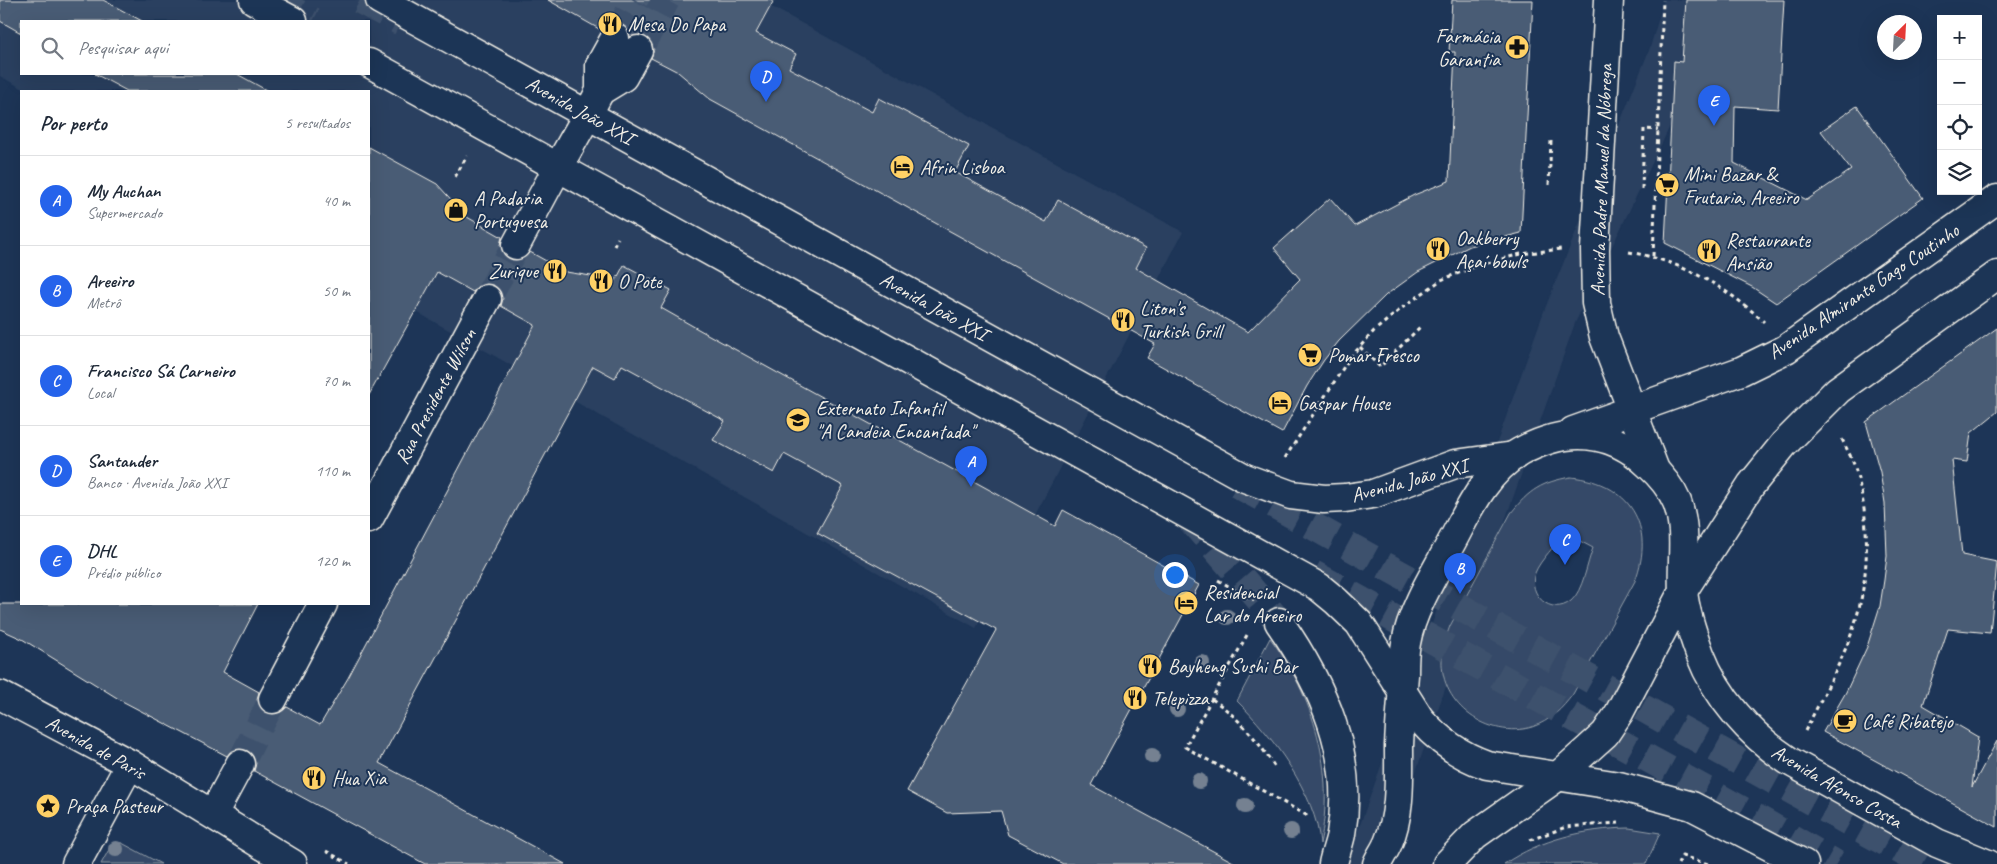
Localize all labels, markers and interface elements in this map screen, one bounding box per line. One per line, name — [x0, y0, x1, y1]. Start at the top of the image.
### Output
restaurant icon: Mesa Do Papa — [597, 11, 623, 37]
place label: Mesa Do Papa — [628, 12, 727, 37]
north arrow — [1877, 15, 1922, 60]
map controls — [1937, 15, 1982, 195]
button: + — [1937, 15, 1982, 60]
search box — [20, 20, 370, 75]
place label: Farmácia Garantia — [1436, 24, 1502, 72]
icon: search — [38, 34, 66, 62]
pharmacy icon: Farmácia Garantia — [1504, 34, 1530, 60]
text: Pesquisar aqui — [78, 36, 168, 60]
button: − — [1937, 60, 1982, 105]
pin: D — [750, 61, 782, 102]
street label: Avenida Padre Manuel da Nóbrega — [1585, 62, 1618, 296]
street label: Avenida João XXI — [522, 71, 642, 153]
pin: E — [1698, 85, 1730, 126]
button: locate — [1937, 105, 1982, 150]
text: Por perto — [40, 110, 107, 136]
text: 5 resultados — [285, 113, 350, 133]
button: layers — [1937, 150, 1982, 195]
hotel icon: Afrin Lisboa — [889, 154, 915, 180]
place label: Afrin Lisboa — [920, 155, 1005, 180]
place label: Mini Bazar & Frutaria, Areeiro — [1684, 162, 1800, 210]
supermarket icon: Mini Bazar & Frutaria, Areeiro — [1654, 172, 1680, 198]
text: My Auchan — [87, 179, 160, 203]
place label: A Padaria Portuguesa — [474, 186, 549, 234]
text: A — [52, 191, 60, 211]
text: 40 m — [323, 191, 350, 211]
shop icon: A Padaria Portuguesa — [443, 197, 469, 223]
text: Supermercado — [87, 203, 162, 223]
street label: Avenida Almirante Gago Coutinho — [1763, 218, 1964, 365]
place label: Oakberry Açaí bowls — [1456, 226, 1529, 274]
place label: Restaurante Ansião — [1726, 228, 1811, 276]
restaurant icon: Oakberry Açaí bowls — [1425, 236, 1451, 262]
restaurant icon: Restaurante Ansião — [1696, 238, 1722, 264]
restaurant icon: Zurique — [542, 258, 568, 284]
place label: Zurique — [488, 259, 539, 284]
street label: Avenida João XXI — [876, 267, 996, 349]
restaurant icon: O Pote — [588, 268, 614, 294]
text: Areeiro — [87, 269, 134, 293]
place label: O Pote — [618, 269, 663, 294]
text: B — [52, 281, 60, 301]
text: 50 m — [323, 281, 350, 301]
text: Metrô — [87, 293, 120, 313]
place label: Liton's Turkish Grill — [1140, 296, 1225, 344]
restaurant icon: Liton's Turkish Grill — [1110, 307, 1136, 333]
street label: Rua Presidente Wilson — [389, 323, 482, 468]
supermarket icon: Pomar Fresco — [1297, 342, 1323, 368]
place label: Pomar Fresco — [1328, 343, 1420, 368]
text: Francisco Sá Carneiro — [87, 359, 235, 383]
text: C — [52, 371, 60, 391]
text: 70 m — [323, 371, 350, 391]
text: Local — [87, 383, 114, 403]
hotel icon: Gaspar House — [1267, 390, 1293, 416]
place label: Gaspar House — [1298, 391, 1391, 416]
place label: Externato Infantil "A Candeia Encantada" — [816, 396, 979, 444]
school or university icon: Externato Infantil "A Candeia Encantada" — [785, 407, 811, 433]
pin: A — [955, 446, 987, 487]
text: Santander — [87, 449, 157, 473]
street label: Avenida João XXI — [1348, 452, 1475, 508]
text: D — [51, 461, 61, 481]
text: 110 m — [316, 461, 350, 481]
text: Banco · Avenida João XXI — [87, 473, 227, 493]
pin: C — [1549, 524, 1581, 565]
text: DHL — [87, 539, 117, 563]
text: E — [52, 551, 60, 571]
text: 120 m — [316, 551, 350, 571]
pin: B — [1444, 553, 1476, 594]
your location — [1162, 562, 1188, 588]
text: Prédio público — [87, 563, 160, 583]
place label: Residencial Lar do Areeiro — [1204, 580, 1302, 628]
hotel icon: Residencial Lar do Areeiro — [1173, 590, 1199, 616]
restaurant icon: Bayheng Sushi Bar — [1137, 653, 1163, 679]
place label: Bayheng Sushi Bar — [1168, 654, 1299, 679]
restaurant icon: Telepizza — [1122, 685, 1148, 711]
place label: Telepizza — [1152, 686, 1210, 711]
cafe icon: Café Ribatejo — [1832, 708, 1858, 734]
place label: Café Ribatejo — [1862, 709, 1954, 734]
street label: Avenida de Paris — [42, 710, 152, 786]
street label: Avenida Afonso Costa — [1767, 739, 1907, 834]
restaurant icon: Hua Xia — [301, 765, 327, 791]
place label: Hua Xia — [332, 766, 388, 791]
place icon: Praça Pasteur — [35, 793, 61, 819]
place label: Praça Pasteur — [66, 794, 164, 819]

